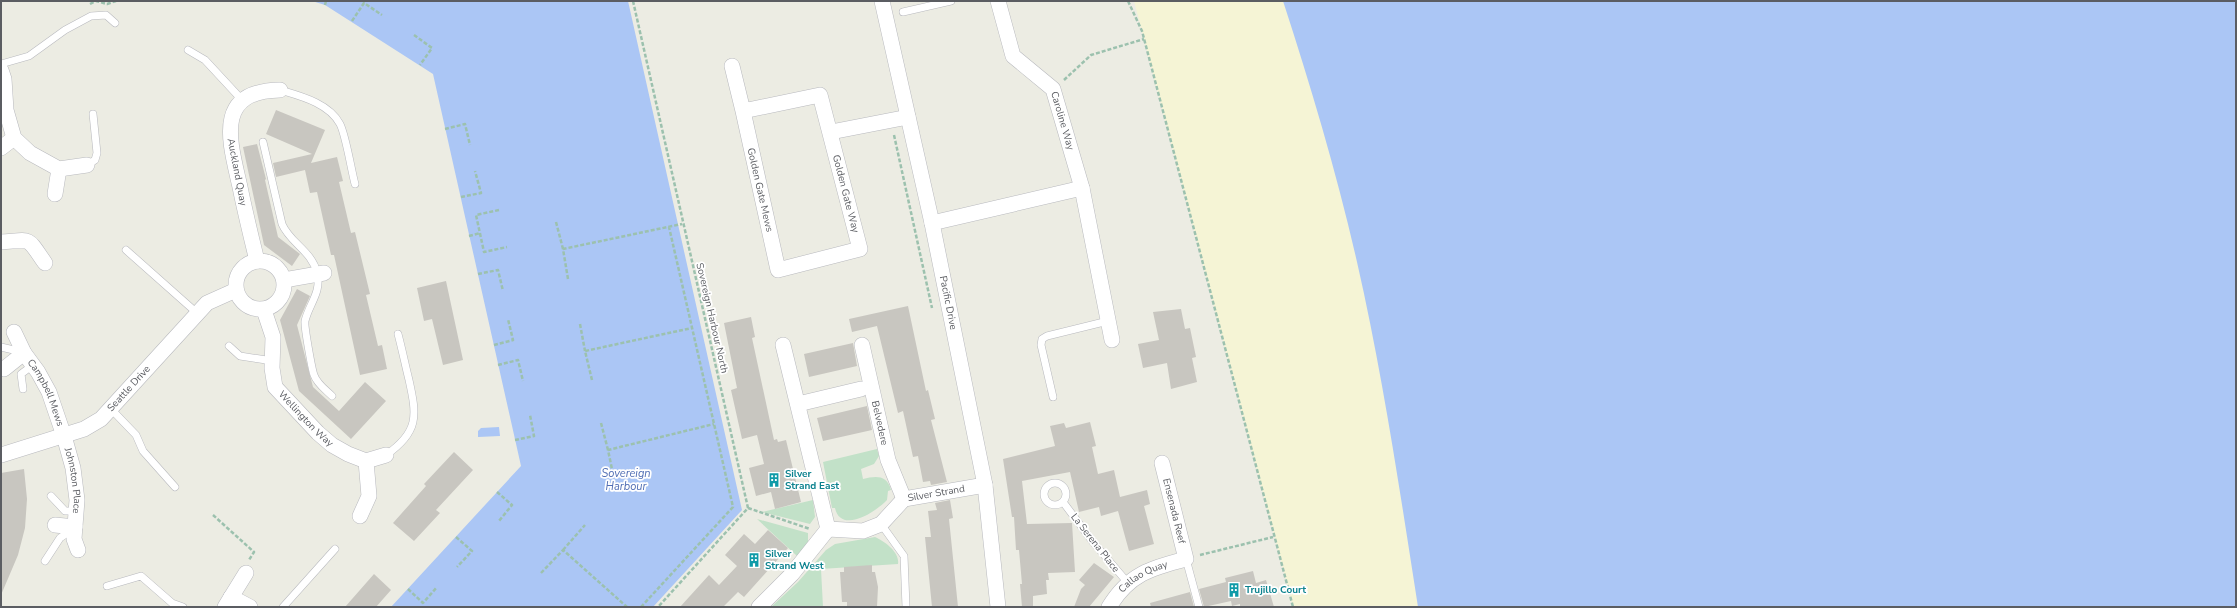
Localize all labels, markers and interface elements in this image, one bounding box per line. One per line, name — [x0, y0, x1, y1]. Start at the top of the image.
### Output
street label: Caroline Way — [1047, 90, 1078, 153]
street label: Auckland Quay — [224, 137, 251, 208]
street label: Golden Gate Mews — [744, 147, 777, 234]
street label: Golden Gate Way — [829, 153, 863, 235]
street label: Sovereign Harbour North — [692, 261, 732, 375]
street label: Pacific Drive — [936, 275, 960, 331]
street label: Campbell Mews — [24, 356, 67, 428]
street label: Seattle Drive — [104, 362, 154, 415]
street label: Wellington Way — [275, 388, 337, 451]
street label: Belvedere — [868, 399, 891, 447]
street label: Johnston Place — [60, 445, 84, 514]
water label: Sovereign Harbour — [601, 466, 651, 494]
place label: Silver Strand East — [785, 467, 839, 493]
building icon: Silver Strand East — [766, 472, 782, 488]
street label: Ensenada Reef — [1159, 477, 1189, 546]
street label: Silver Strand — [906, 482, 966, 505]
street label: La Serena Place — [1067, 510, 1123, 576]
place label: Silver Strand West — [765, 547, 824, 573]
building icon: Silver Strand West — [746, 552, 762, 568]
street label: Callao Quay — [1115, 557, 1170, 596]
building icon: Trujillo Court — [1226, 582, 1242, 598]
place label: Trujillo Court — [1245, 583, 1306, 597]

